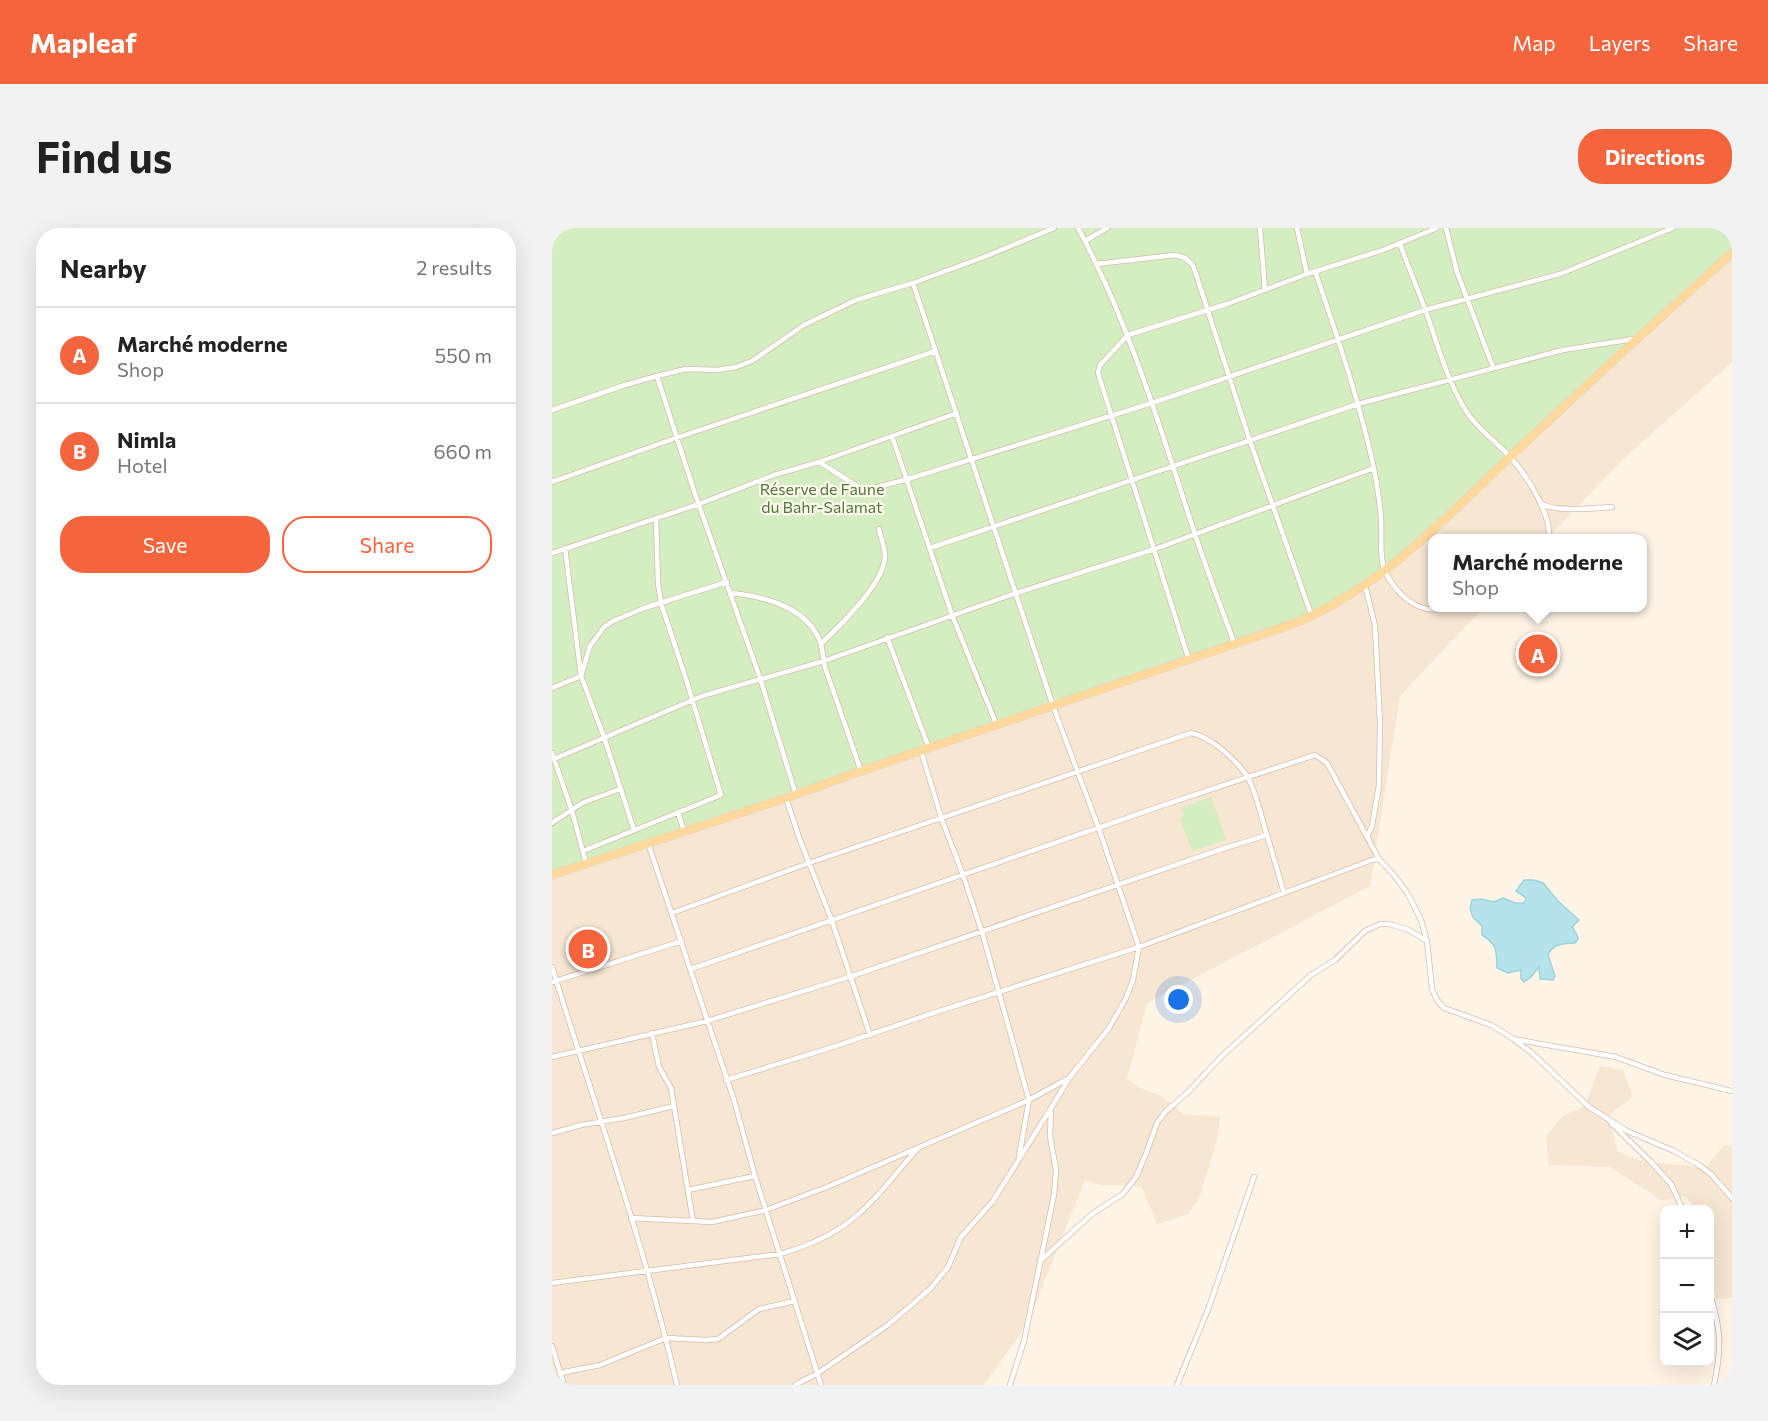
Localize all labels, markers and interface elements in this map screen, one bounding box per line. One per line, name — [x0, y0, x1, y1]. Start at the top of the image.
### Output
text: Mapleaf — [30, 25, 137, 59]
text: Map — [1512, 30, 1556, 55]
text: Layers — [1589, 30, 1651, 55]
text: Share — [1684, 30, 1738, 55]
button: Directions — [1578, 129, 1732, 184]
text: Find us — [36, 130, 172, 182]
text: Nearby — [60, 252, 147, 283]
text: 2 results — [416, 255, 492, 279]
text: Marché moderne — [117, 330, 288, 357]
text: A — [72, 343, 87, 367]
text: 550 m — [435, 343, 492, 367]
text: Shop — [117, 357, 164, 381]
text: Nimla — [117, 426, 176, 453]
text: B — [73, 439, 86, 463]
text: 660 m — [433, 439, 492, 463]
text: Hotel — [117, 453, 167, 477]
park label: Réserve de Faune du Bahr-Salamat — [760, 479, 884, 516]
button: Save — [60, 516, 270, 573]
button: Share — [282, 516, 492, 573]
popup — [1428, 534, 1647, 612]
text: Marché moderne — [1452, 548, 1623, 575]
text: Shop — [1452, 575, 1499, 599]
pin: A — [1518, 632, 1558, 676]
pin: B — [568, 926, 608, 972]
your location — [1164, 985, 1193, 1014]
map controls — [1660, 1205, 1714, 1367]
button: + — [1660, 1205, 1714, 1259]
button: − — [1660, 1259, 1714, 1313]
button: layers — [1660, 1313, 1714, 1367]

